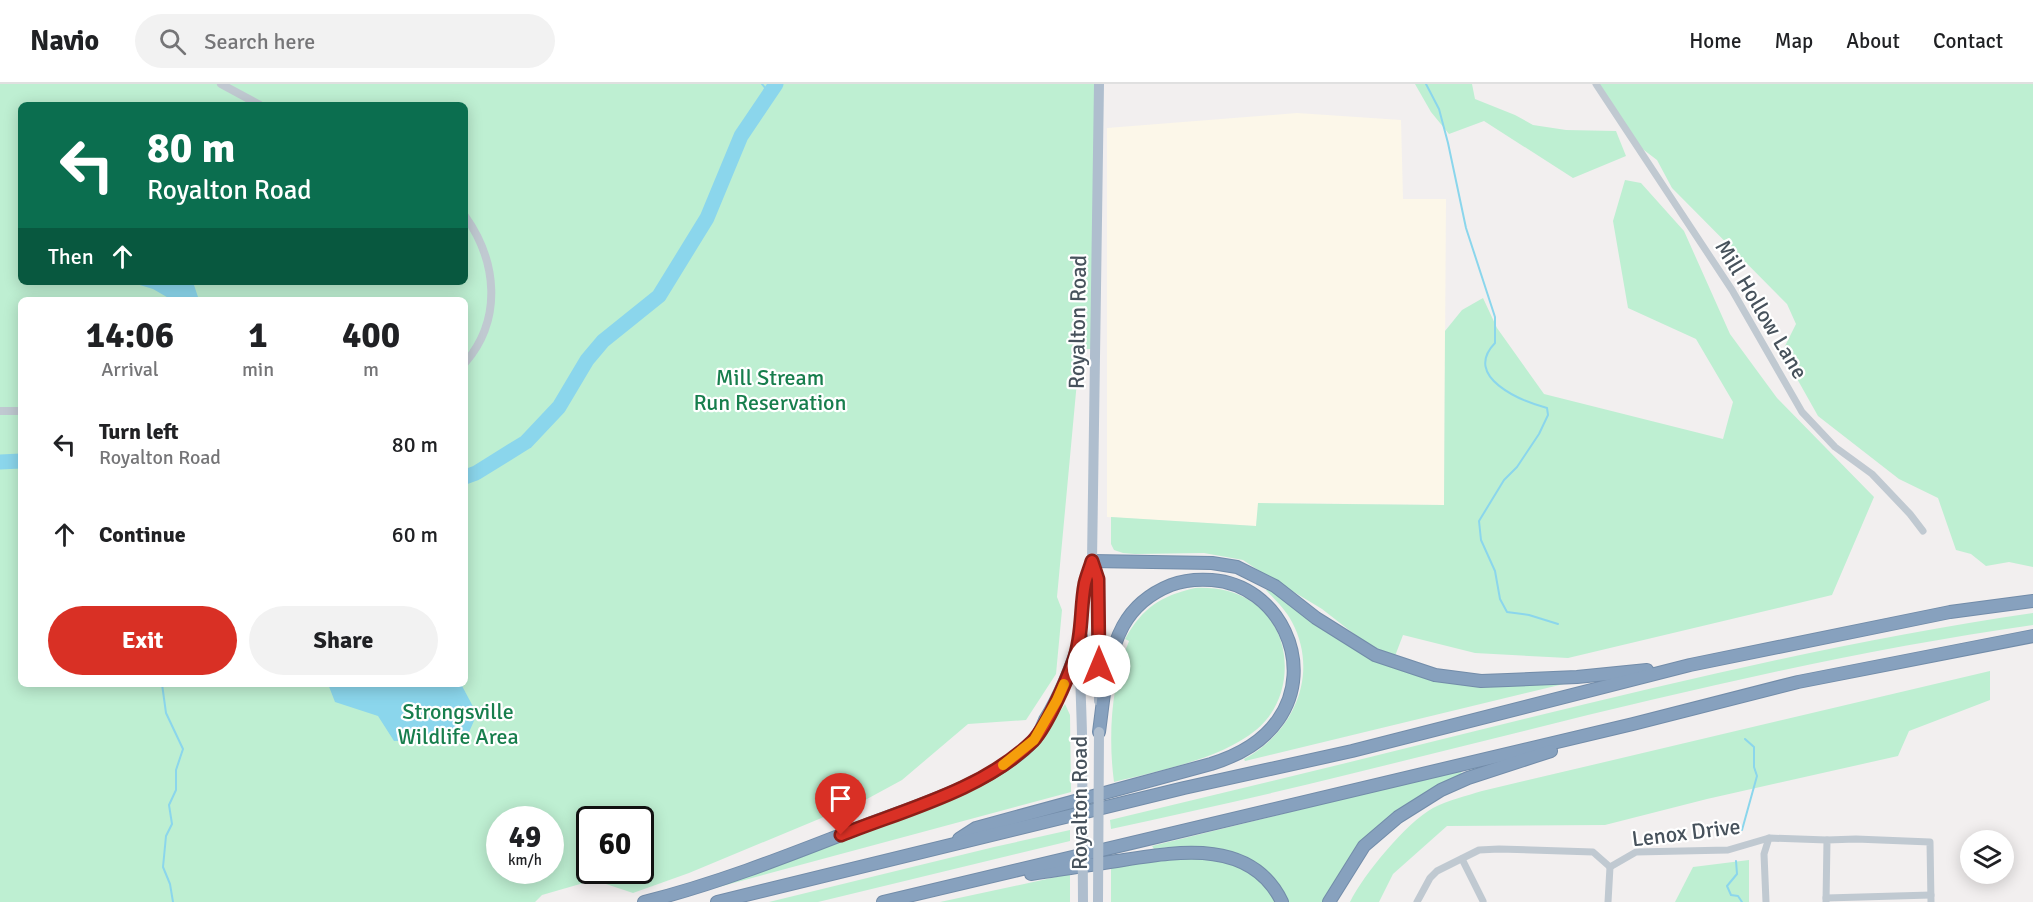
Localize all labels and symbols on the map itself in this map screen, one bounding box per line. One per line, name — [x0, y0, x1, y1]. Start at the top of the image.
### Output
street label: Mill Hollow Lane — [1709, 235, 1814, 384]
street label: Royalton Road — [1063, 255, 1092, 389]
park label: Mill Stream Run Reservation — [693, 364, 847, 416]
position arrow — [1067, 634, 1131, 698]
park label: Strongsville Wildlife Area — [397, 698, 519, 750]
street label: Royalton Road — [1066, 736, 1093, 870]
pin — [815, 773, 866, 835]
speed limit sign: 60 — [576, 806, 654, 884]
street label: Lenox Drive — [1630, 812, 1742, 853]

